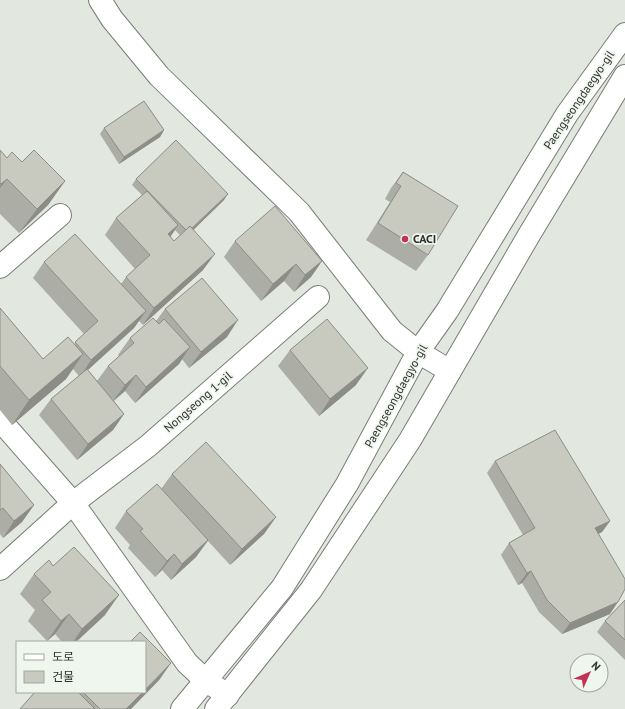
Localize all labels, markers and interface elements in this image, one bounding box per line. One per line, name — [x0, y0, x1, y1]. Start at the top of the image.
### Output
street label: Paengseongdaegyo-gil — [540, 47, 618, 152]
place label: CACI — [413, 231, 436, 246]
marker: CACI — [400, 234, 410, 244]
street label: Paengseongdaegyo-gil — [361, 341, 430, 450]
street label: Nongseong 1-gil — [161, 368, 235, 435]
legend — [16, 641, 146, 693]
text: 도로 — [52, 649, 74, 664]
north arrow — [569, 653, 609, 693]
text: N — [589, 658, 604, 673]
text: 건물 — [52, 669, 74, 684]

